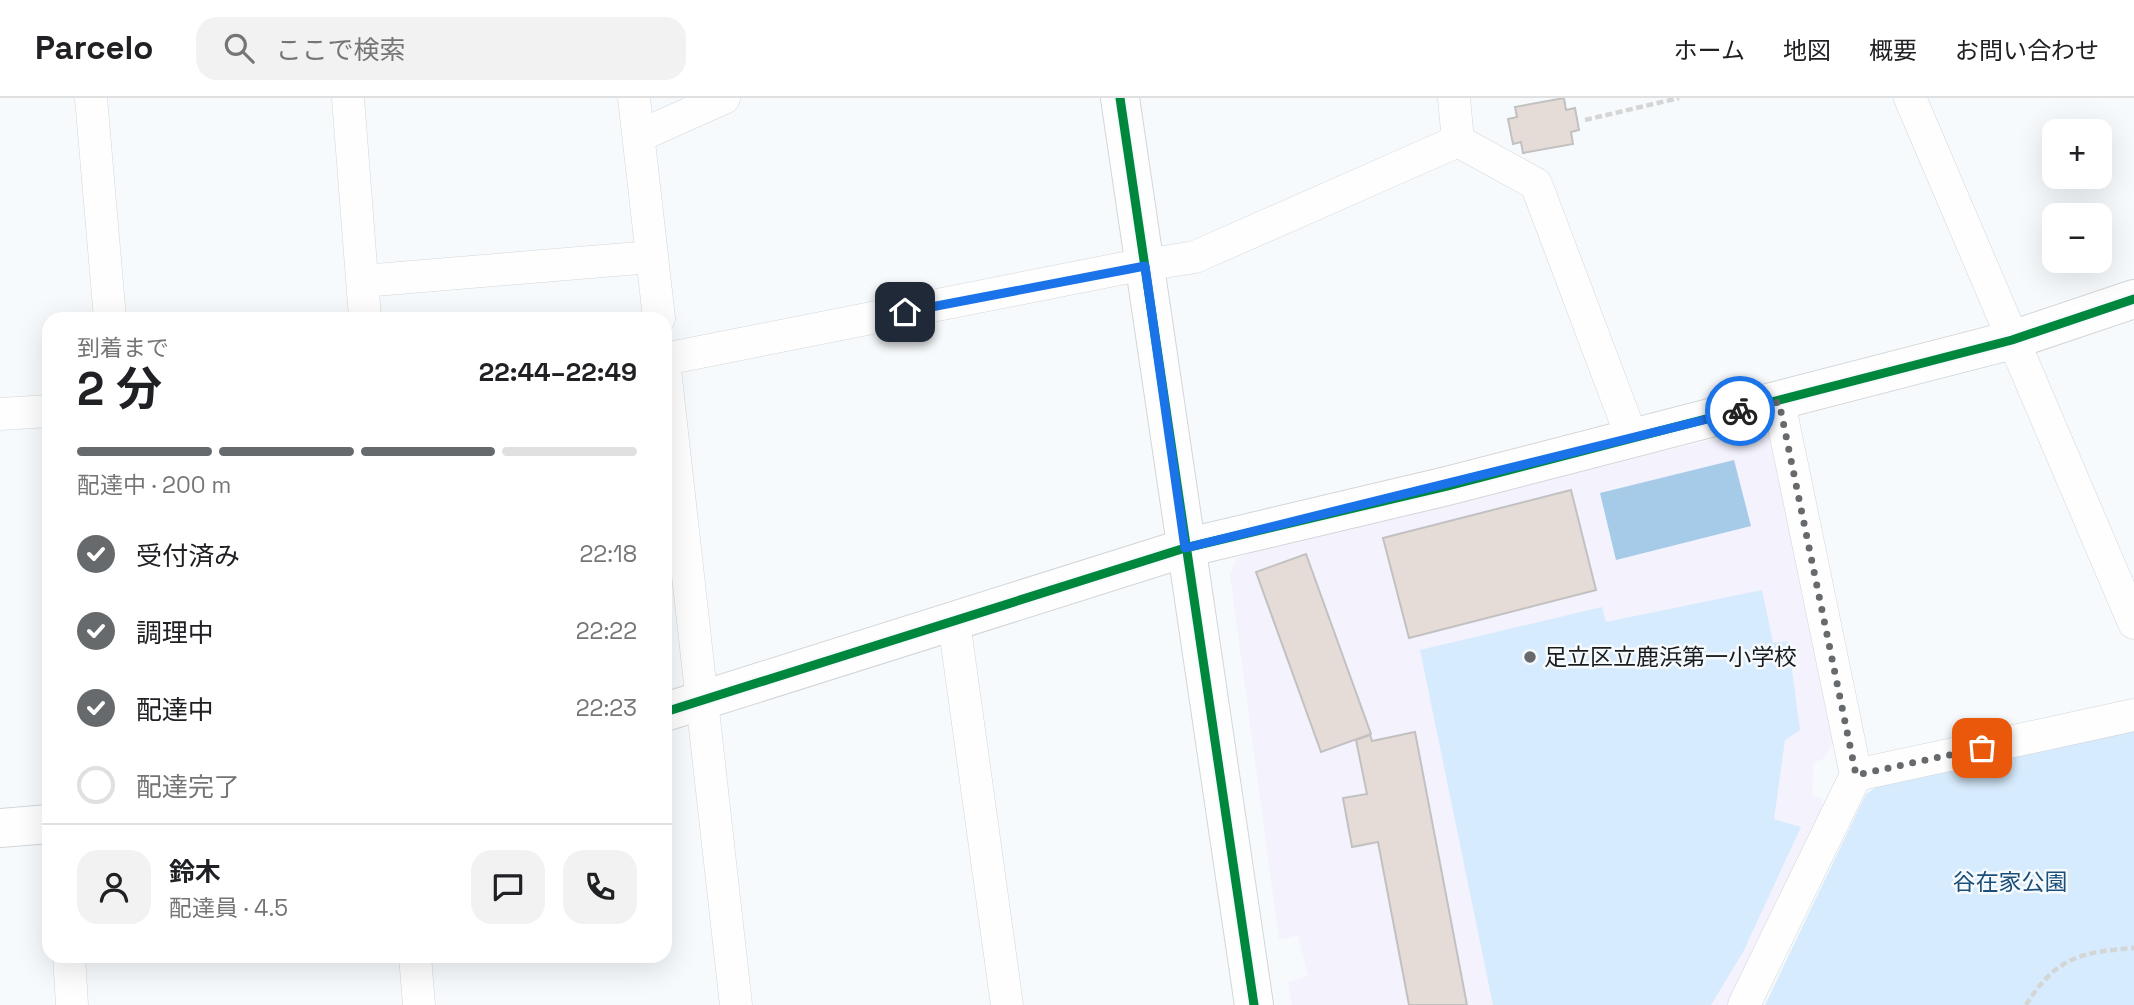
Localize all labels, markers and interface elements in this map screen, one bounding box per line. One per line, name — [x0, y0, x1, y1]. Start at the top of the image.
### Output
search box — [196, 17, 686, 80]
text: Parcelo — [35, 27, 154, 69]
icon: search — [220, 29, 258, 67]
text: ここで検索 — [276, 33, 406, 67]
text: ホーム — [1674, 35, 1745, 66]
text: 地図 — [1783, 35, 1831, 66]
text: 概要 — [1869, 35, 1917, 66]
text: お問い合わせ — [1955, 35, 2099, 66]
map controls — [2042, 119, 2112, 273]
button: + — [2042, 119, 2112, 189]
button: − — [2042, 203, 2112, 273]
pin — [875, 282, 935, 342]
icon: home — [886, 293, 924, 331]
text: 到着まで — [77, 333, 169, 363]
text: 22:44–22:49 — [479, 355, 637, 389]
text: 2 分 — [77, 360, 162, 418]
courier — [1705, 376, 1775, 446]
icon: bike — [1721, 392, 1759, 430]
text: 配達中 · 200 m — [77, 470, 231, 500]
icon: check — [77, 535, 115, 573]
text: 受付済み — [136, 539, 240, 573]
text: 22:18 — [580, 539, 637, 569]
icon: check — [77, 612, 115, 650]
text: 調理中 — [136, 616, 214, 650]
text: 22:22 — [576, 616, 637, 646]
place label: 足立区立鹿浜第一小学校 — [1544, 642, 1797, 672]
marker: 足立区立鹿浜第一小学校 — [1522, 649, 1538, 665]
icon: check — [77, 689, 115, 727]
text: 配達中 — [136, 693, 214, 727]
text: 22:23 — [576, 693, 637, 723]
pin — [1952, 718, 2012, 778]
icon: bag — [1963, 729, 2001, 767]
text: 配達完了 — [136, 770, 240, 804]
button: person — [77, 850, 151, 924]
button: chat — [471, 850, 545, 924]
button: phone — [563, 850, 637, 924]
text: 鈴木 — [169, 855, 221, 889]
park label: 谷在家公園 — [1953, 867, 2068, 897]
text: 配達員 · 4.5 — [169, 893, 288, 923]

